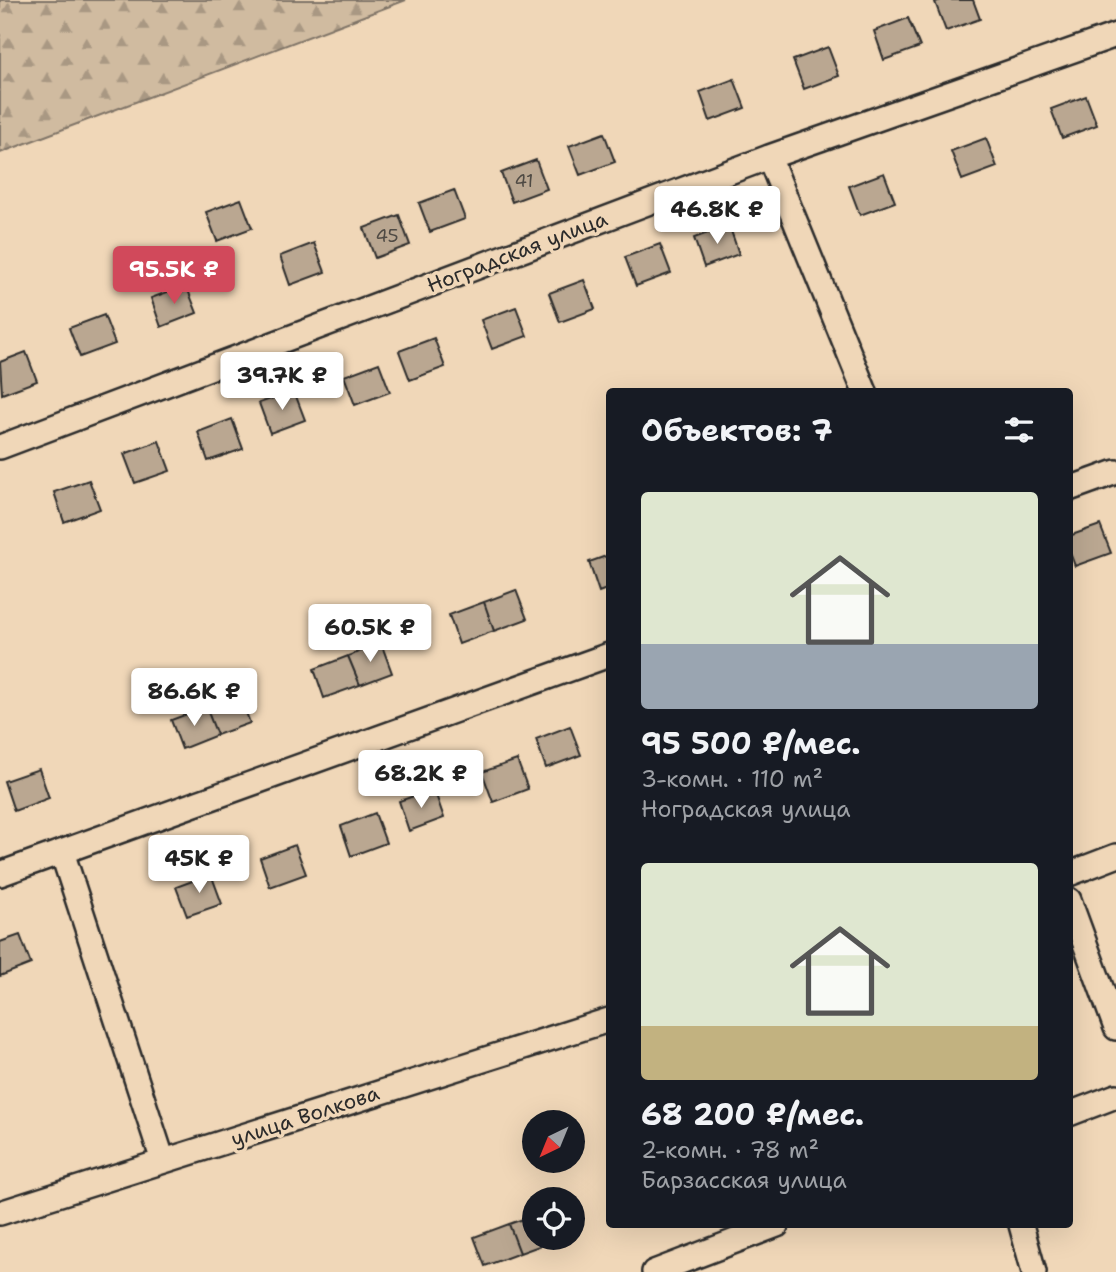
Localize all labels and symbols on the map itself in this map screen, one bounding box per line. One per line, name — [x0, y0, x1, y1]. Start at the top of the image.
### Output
house number: 41 — [514, 169, 534, 193]
pin: 46.8K ₽ — [652, 187, 782, 246]
street label: Ноградская улица — [423, 205, 611, 299]
house number: 45 — [375, 224, 399, 248]
pin: 95.5K ₽ — [109, 246, 239, 306]
pin: 39.7K ₽ — [217, 352, 347, 412]
pin: 60.5K ₽ — [305, 604, 435, 664]
pin: 86.6K ₽ — [129, 668, 259, 728]
pin: 68.2K ₽ — [356, 750, 486, 810]
pin: 45K ₽ — [150, 836, 248, 895]
street label: улица Волкова — [227, 1079, 383, 1153]
north arrow — [522, 1110, 584, 1172]

